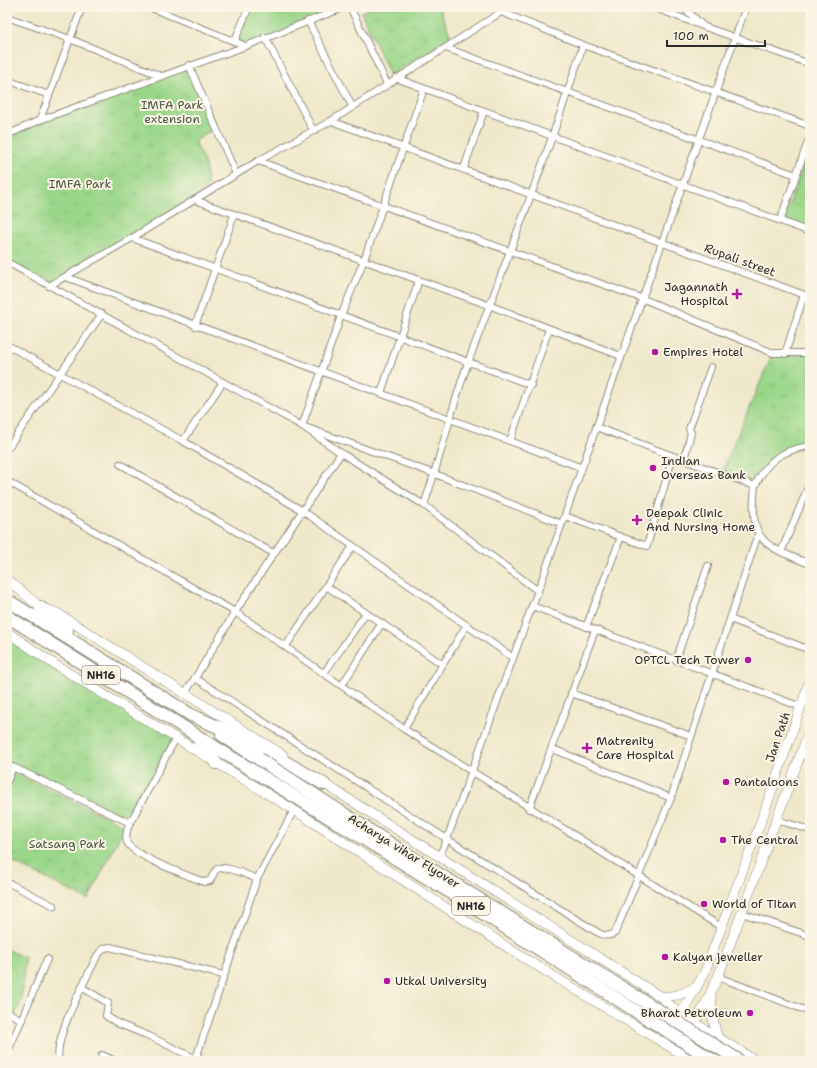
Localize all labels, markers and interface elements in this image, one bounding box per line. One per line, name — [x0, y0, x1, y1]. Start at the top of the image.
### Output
scale bar — [667, 22, 765, 48]
text: 100 m — [673, 28, 709, 44]
park label: IMFA Park extension — [141, 97, 203, 127]
park label: IMFA Park — [49, 176, 111, 192]
street label: Rupali street — [702, 240, 778, 280]
place label: Jagannath Hospital — [664, 279, 728, 309]
marker: Jagannath Hospital — [731, 288, 743, 300]
place label: Empires Hotel — [663, 344, 743, 360]
marker: Empires Hotel — [650, 347, 660, 357]
place label: Indian Overseas Bank — [661, 453, 746, 483]
marker: Indian Overseas Bank — [648, 463, 658, 473]
place label: Deepak Clinic And Nursing Home — [646, 505, 756, 535]
marker: Deepak Clinic And Nursing Home — [631, 514, 643, 526]
place label: OPTCL Tech Tower — [635, 652, 740, 668]
marker: OPTCL Tech Tower — [743, 655, 753, 665]
road number: NH16 — [82, 666, 120, 684]
street label: Jan Path — [762, 710, 794, 764]
place label: Matrenity Care Hospital — [596, 733, 674, 763]
marker: Matrenity Care Hospital — [581, 742, 593, 754]
place label: Pantaloons — [734, 774, 799, 790]
marker: Pantaloons — [721, 777, 731, 787]
street label: Acharya vihar Flyover — [345, 810, 463, 892]
place label: The Central — [731, 832, 799, 848]
marker: The Central — [718, 835, 728, 845]
park label: Satsang Park — [29, 836, 105, 852]
place label: World of Titan — [712, 896, 797, 912]
road number: NH16 — [452, 897, 490, 915]
marker: World of Titan — [699, 899, 709, 909]
place label: Kalyan jeweller — [673, 949, 763, 965]
marker: Kalyan jeweller — [660, 952, 670, 962]
place label: Utkal University — [395, 973, 487, 989]
marker: Utkal University — [382, 976, 392, 986]
place label: Bharat Petroleum — [641, 1005, 742, 1021]
marker: Bharat Petroleum — [745, 1008, 755, 1018]

